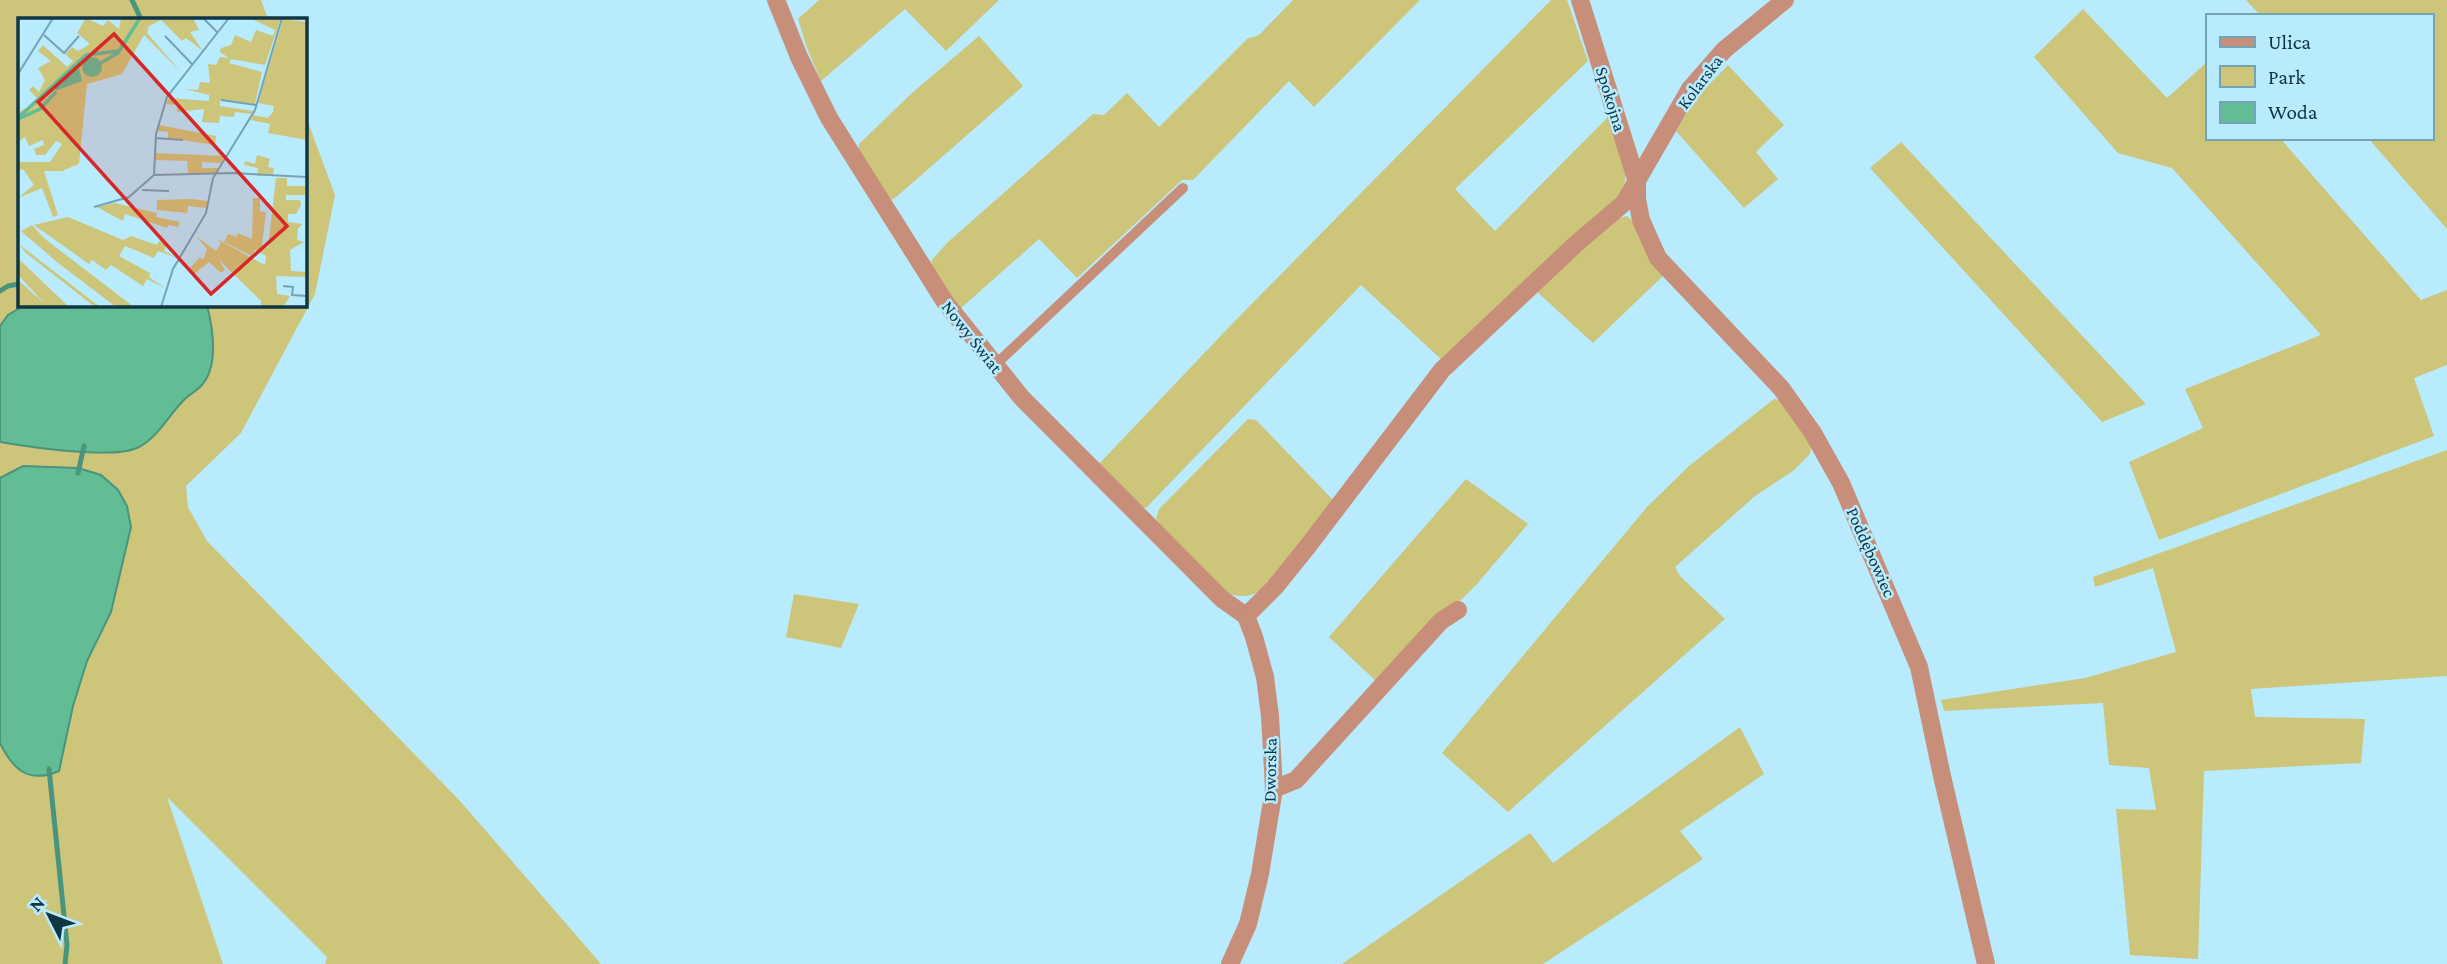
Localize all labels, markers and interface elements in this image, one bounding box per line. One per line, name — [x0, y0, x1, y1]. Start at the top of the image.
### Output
legend — [2206, 14, 2433, 140]
inset map — [18, 18, 306, 306]
text: Ulica — [2268, 30, 2311, 54]
street label: Kolarska — [1673, 51, 1727, 113]
street label: Spokojna — [1591, 64, 1630, 134]
text: Park — [2268, 65, 2305, 89]
text: Woda — [2268, 100, 2318, 124]
street label: Nowy Świat — [938, 297, 1007, 378]
street label: Poddębowiec — [1842, 504, 1900, 600]
street label: Dworska — [1259, 738, 1281, 802]
north arrow — [14, 880, 84, 950]
text: N — [25, 892, 49, 916]

